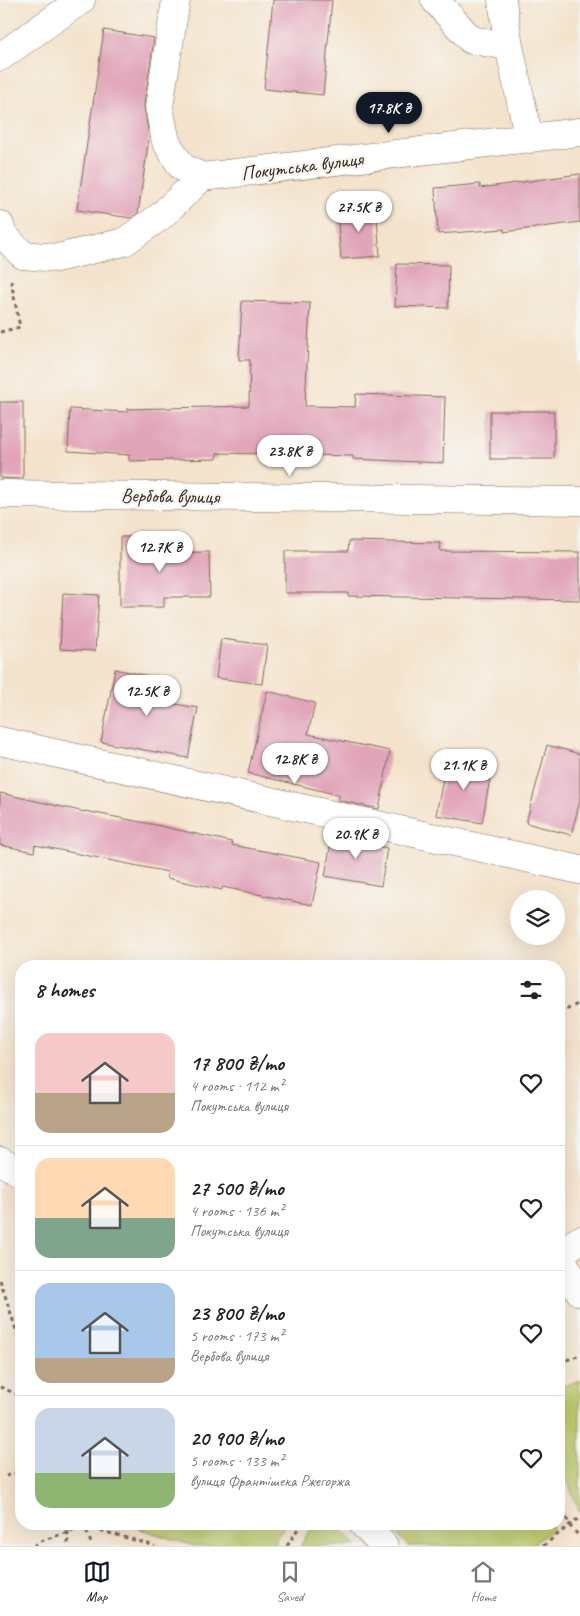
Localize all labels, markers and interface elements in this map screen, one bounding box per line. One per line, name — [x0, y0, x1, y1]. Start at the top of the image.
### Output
pin: 17.8K ₴ — [343, 92, 435, 134]
text: 17.8K ₴ — [367, 98, 411, 118]
street label: Покутська вулиця — [240, 146, 366, 186]
pin: 27.5K ₴ — [313, 190, 405, 233]
text: 27.5K ₴ — [337, 197, 381, 217]
pin: 23.8K ₴ — [244, 434, 336, 477]
text: 23.8K ₴ — [268, 441, 312, 461]
street label: Вербова вулиця — [121, 483, 221, 509]
pin: 12.7K ₴ — [114, 530, 206, 573]
text: 12.7K ₴ — [138, 537, 182, 557]
pin: 12.5K ₴ — [101, 674, 193, 717]
text: 12.5K ₴ — [125, 681, 169, 701]
pin: 12.8K ₴ — [249, 742, 341, 785]
pin: 21.1K ₴ — [418, 748, 510, 791]
text: 12.8K ₴ — [273, 749, 317, 769]
text: 21.1K ₴ — [442, 755, 486, 775]
pin: 20.9K ₴ — [310, 818, 402, 860]
text: 20.9K ₴ — [334, 824, 378, 844]
map controls — [510, 890, 565, 945]
button: layers — [510, 890, 565, 945]
icon: filters — [517, 976, 545, 1004]
text: 8 homes — [35, 977, 94, 1003]
text: 17 800 ₴/mo — [190, 1050, 284, 1076]
icon: home — [75, 1053, 135, 1113]
icon: heart — [517, 1069, 545, 1097]
text: 4 rooms · 112 m² — [190, 1076, 284, 1096]
text: Покутська вулиця — [190, 1096, 288, 1116]
text: 27 500 ₴/mo — [190, 1175, 284, 1201]
icon: home — [75, 1178, 135, 1238]
icon: heart — [517, 1194, 545, 1222]
text: 4 rooms · 136 m² — [190, 1201, 284, 1221]
text: Покутська вулиця — [190, 1221, 288, 1241]
text: 23 800 ₴/mo — [190, 1300, 284, 1326]
icon: home — [75, 1303, 135, 1363]
icon: heart — [517, 1319, 545, 1347]
text: 5 rooms · 173 m² — [190, 1326, 284, 1346]
text: Вербова вулиця — [190, 1346, 269, 1366]
text: 20 900 ₴/mo — [190, 1425, 284, 1451]
icon: home — [75, 1428, 135, 1488]
icon: heart — [517, 1444, 545, 1472]
text: 5 rooms · 133 m² — [190, 1451, 284, 1471]
text: вулиця Франтішека Ржегоржа — [190, 1471, 350, 1491]
tab: Map — [83, 1558, 111, 1605]
tab: Saved — [276, 1558, 304, 1605]
tab: Home — [469, 1558, 497, 1605]

